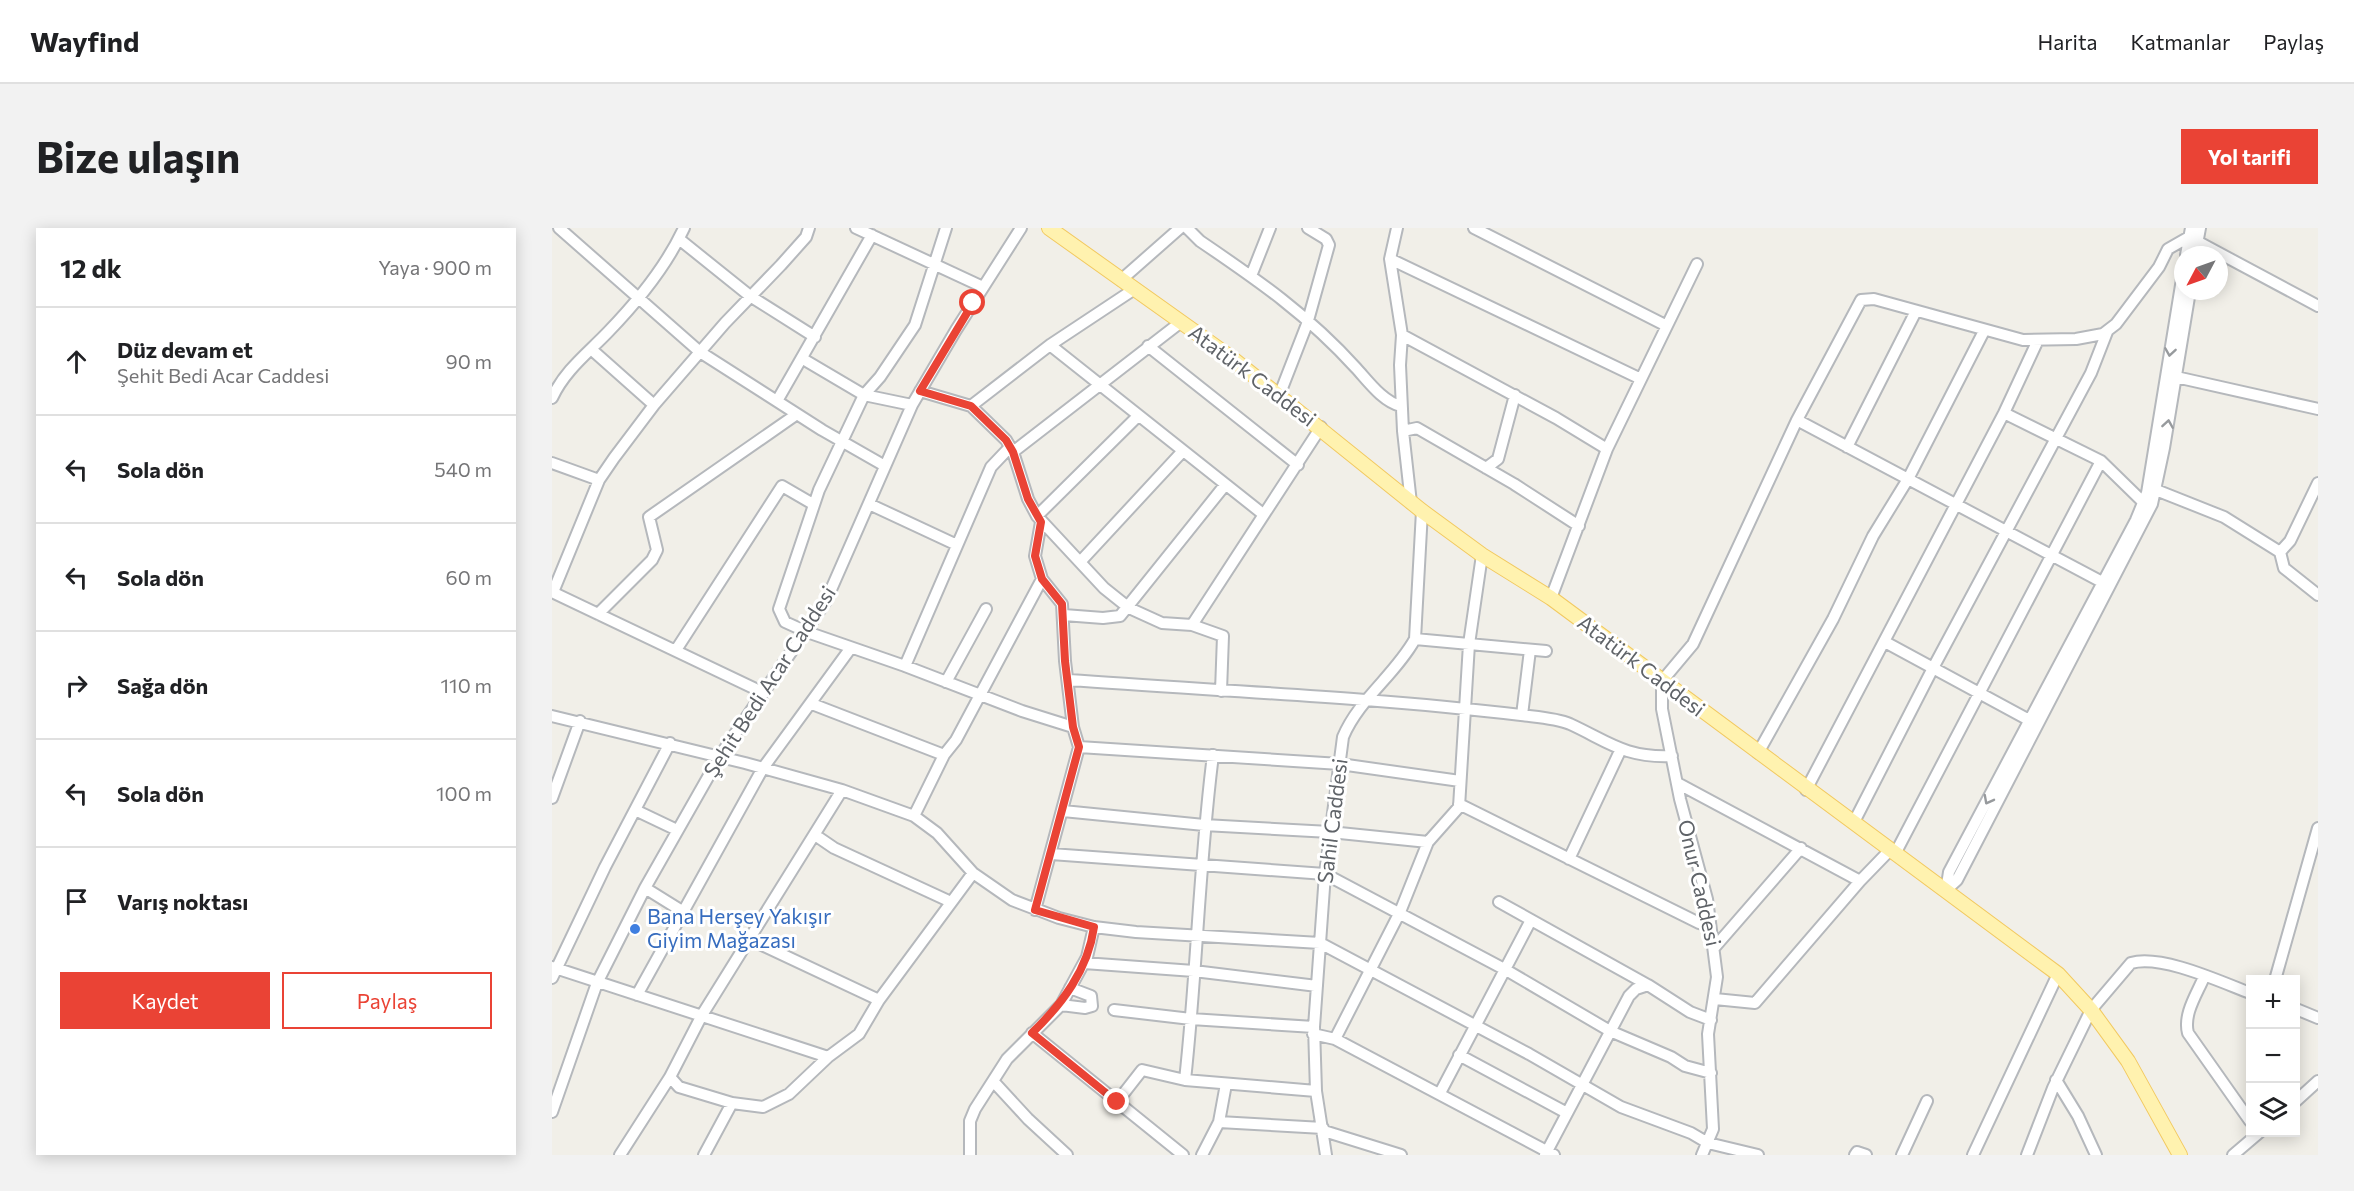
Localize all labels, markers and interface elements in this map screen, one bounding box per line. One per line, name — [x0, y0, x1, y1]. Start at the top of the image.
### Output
text: Wayfind — [30, 24, 139, 58]
text: Harita — [2037, 29, 2098, 54]
text: Katmanlar — [2131, 29, 2230, 54]
text: Paylaş — [2263, 29, 2324, 54]
button: Yol tarifi — [2181, 129, 2318, 184]
text: Bize ulaşın — [36, 130, 240, 182]
north arrow — [2174, 246, 2228, 300]
text: 12 dk — [60, 252, 122, 283]
text: Yaya · 900 m — [378, 255, 492, 279]
route start — [959, 289, 985, 315]
street label: Atatürk Caddesi — [1184, 319, 1322, 431]
text: Düz devam et — [117, 336, 253, 363]
icon: ahead — [60, 345, 93, 378]
one-way arrow — [2164, 346, 2177, 356]
text: 90 m — [446, 349, 492, 373]
text: Şehit Bedi Acar Caddesi — [117, 363, 329, 387]
one-way arrow — [2162, 419, 2174, 429]
icon: left — [60, 453, 93, 486]
text: Sola dön — [117, 456, 204, 483]
text: 540 m — [434, 457, 492, 481]
icon: left — [60, 561, 93, 594]
text: Sola dön — [117, 564, 204, 591]
text: 60 m — [446, 565, 492, 589]
street label: Şehit Bedi Acar Caddesi — [698, 581, 840, 782]
street label: Atatürk Caddesi — [1573, 609, 1711, 721]
icon: right — [60, 669, 93, 702]
text: Sağa dön — [117, 672, 208, 699]
text: 110 m — [441, 673, 492, 697]
street label: Sahil Caddesi — [1311, 757, 1352, 885]
icon: left — [60, 777, 93, 810]
text: Sola dön — [117, 780, 204, 807]
text: 100 m — [436, 781, 492, 805]
one-way arrow — [1983, 793, 1995, 804]
street label: Onur Caddesi — [1674, 817, 1727, 948]
icon: arrive — [60, 885, 93, 918]
text: Varış noktası — [117, 888, 248, 915]
place label: Bana Herşey Yakışır Giyim Mağazası — [647, 903, 831, 952]
marker: Bana Herşey Yakışır Giyim Mağazası — [628, 922, 642, 936]
button: Kaydet — [60, 972, 270, 1029]
button: Paylaş — [282, 972, 492, 1029]
map controls — [2246, 975, 2300, 1137]
button: + — [2246, 975, 2300, 1029]
button: − — [2246, 1029, 2300, 1083]
button: layers — [2246, 1083, 2300, 1137]
route end — [1103, 1088, 1129, 1114]

